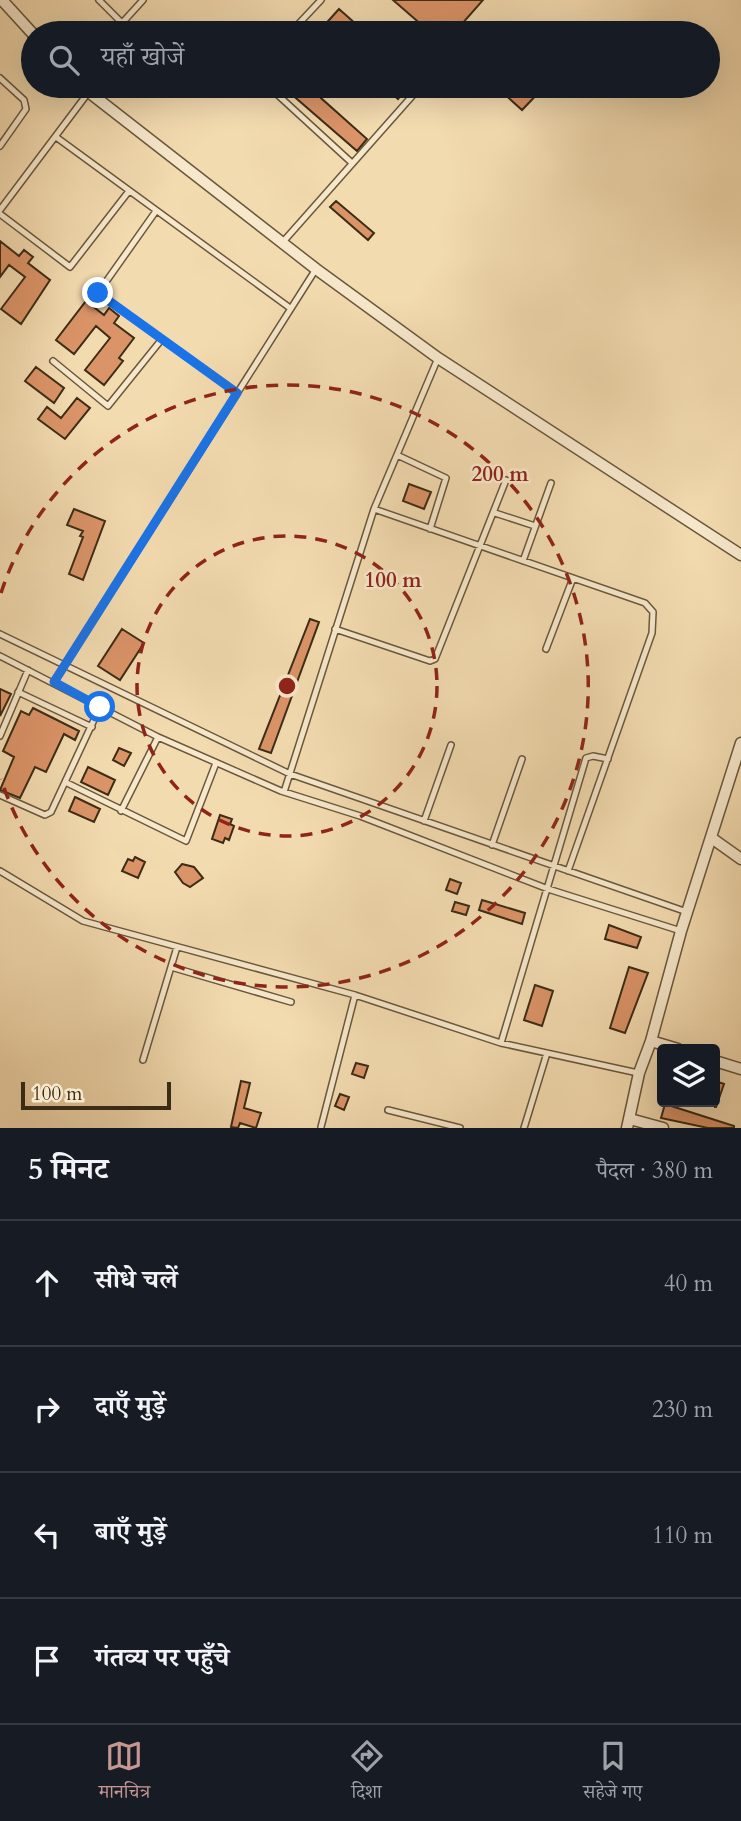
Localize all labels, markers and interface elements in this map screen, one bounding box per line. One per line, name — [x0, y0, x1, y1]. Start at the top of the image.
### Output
search box — [21, 21, 720, 98]
text: यहाँ खोजें — [101, 39, 184, 74]
icon: search — [45, 41, 83, 79]
route end — [82, 277, 113, 308]
text: 200 m — [471, 460, 529, 489]
text: 100 m — [364, 566, 422, 595]
centre of rings — [275, 674, 299, 698]
route start — [84, 691, 115, 722]
map controls — [657, 1044, 720, 1107]
button: layers — [657, 1044, 720, 1107]
scale bar — [21, 1079, 172, 1111]
text: 100 m — [32, 1081, 82, 1107]
text: 5 मिनट — [28, 1149, 108, 1190]
text: पैदल · 380 m — [596, 1155, 713, 1186]
text: सीधे चलें — [95, 1262, 177, 1297]
icon: ahead — [28, 1264, 66, 1302]
text: 40 m — [664, 1268, 713, 1299]
text: दाएँ मुड़ें — [95, 1388, 166, 1423]
icon: right — [28, 1390, 66, 1428]
text: 230 m — [652, 1394, 713, 1425]
text: बाएँ मुड़ें — [95, 1514, 166, 1549]
icon: left — [28, 1516, 66, 1554]
text: 110 m — [652, 1520, 713, 1551]
text: गंतव्य पर पहुँचे — [95, 1640, 229, 1675]
icon: arrive — [28, 1642, 66, 1680]
tab: मानचित्र — [99, 1737, 150, 1810]
tab: दिशा — [348, 1737, 386, 1810]
tab: सहेजे गए — [583, 1737, 642, 1810]

